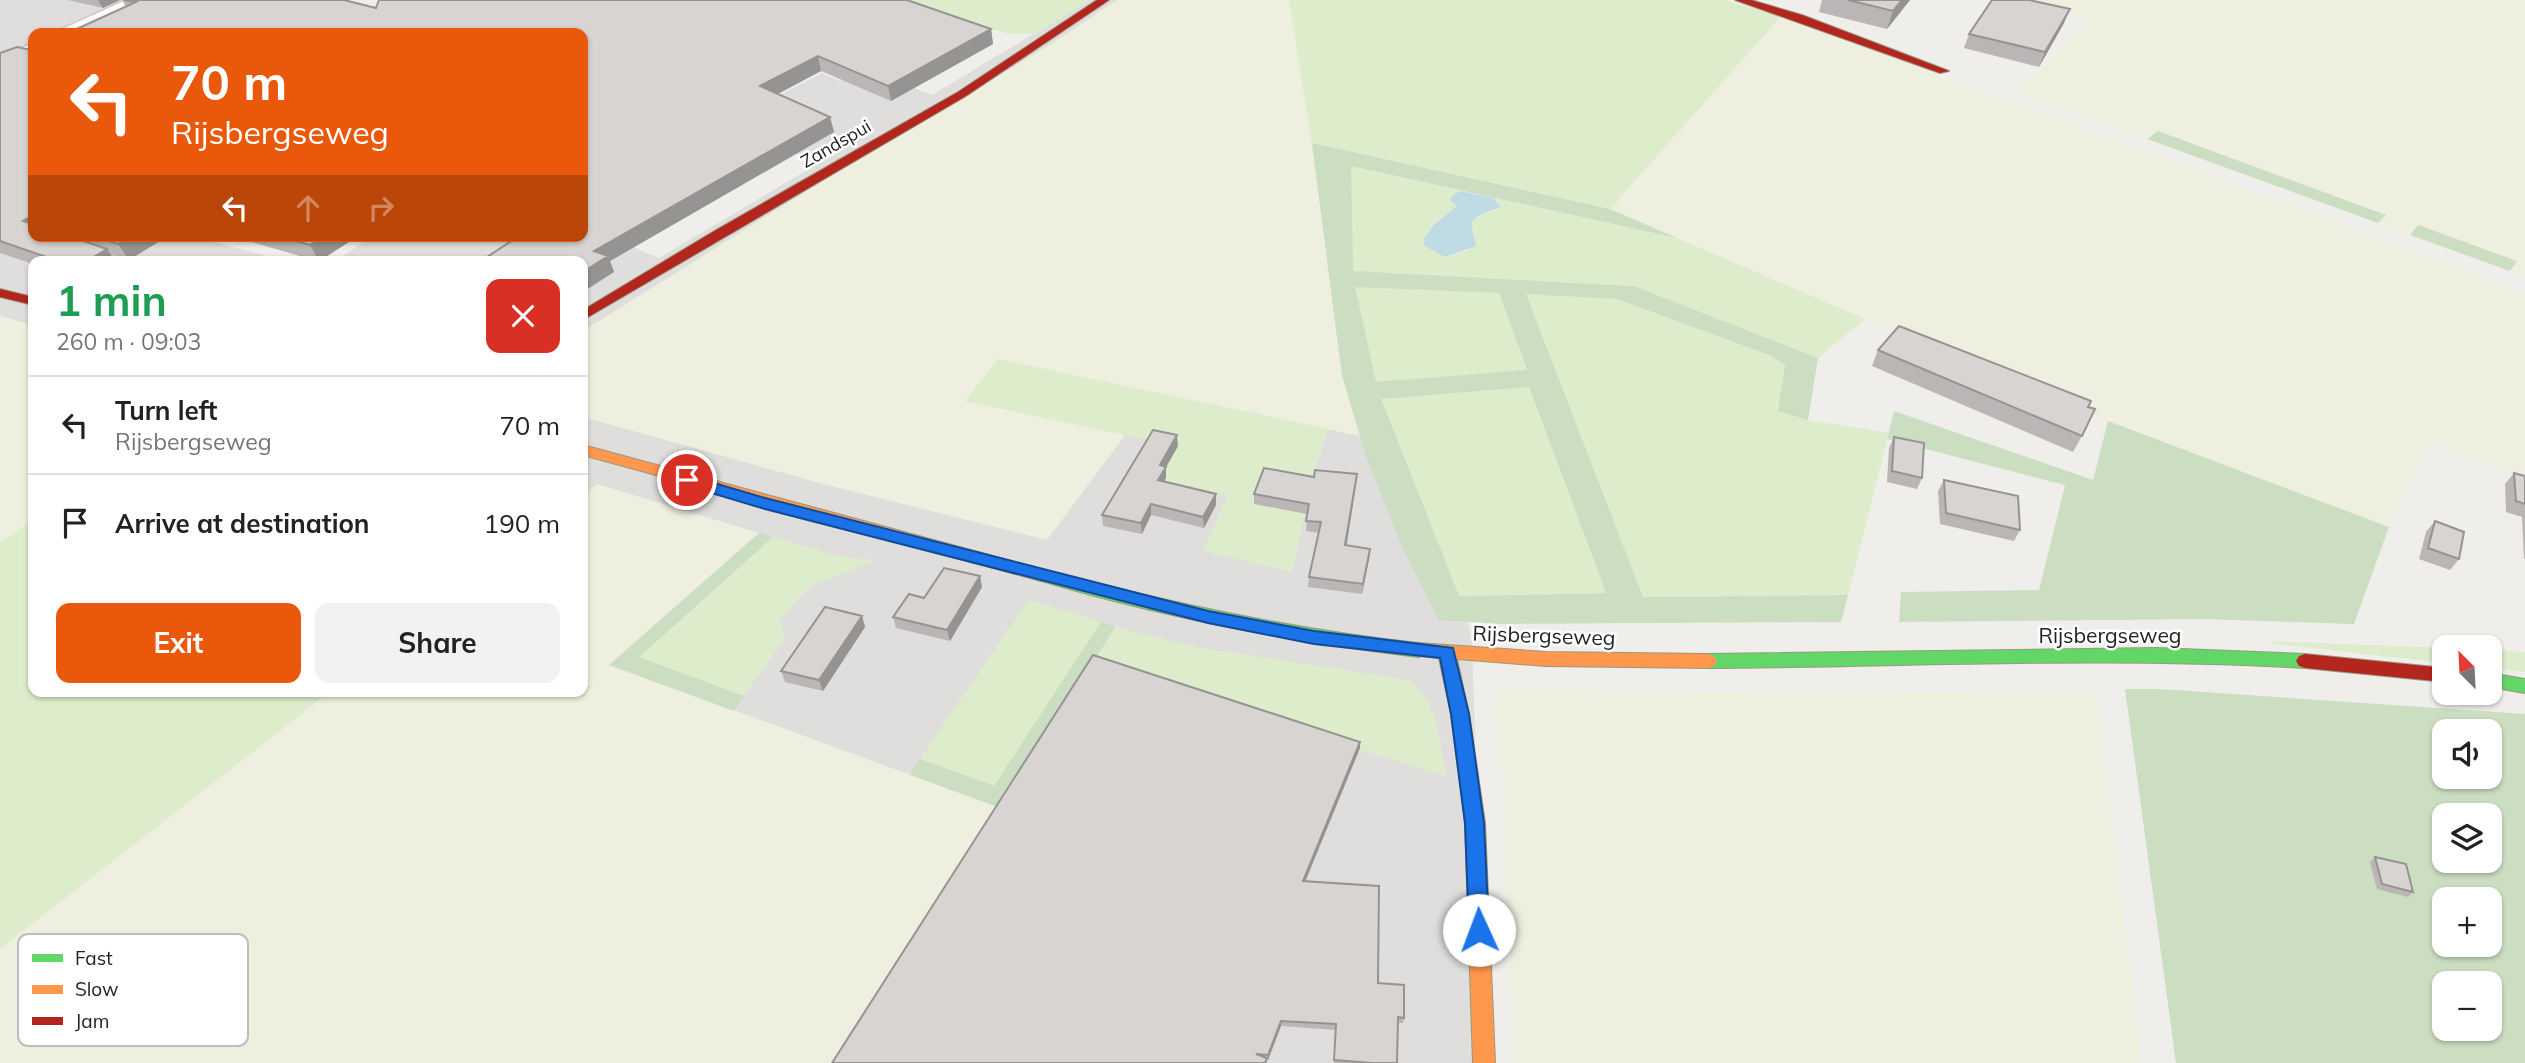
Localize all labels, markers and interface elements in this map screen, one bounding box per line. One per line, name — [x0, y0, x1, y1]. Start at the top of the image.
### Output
text: 70 m — [171, 51, 287, 112]
icon: left — [56, 56, 147, 147]
text: Rijsbergseweg — [171, 112, 389, 152]
street label: Zandspui — [797, 114, 875, 173]
icon: left — [216, 189, 254, 227]
icon: ahead — [289, 189, 327, 227]
icon: right — [362, 189, 400, 227]
text: 1 min — [56, 274, 167, 327]
button: close — [486, 279, 560, 353]
text: 260 m · 09:03 — [56, 327, 201, 356]
text: Turn left — [115, 394, 217, 427]
icon: left — [56, 406, 94, 444]
text: 70 m — [499, 409, 560, 442]
text: Rijsbergseweg — [115, 427, 272, 456]
pin — [657, 450, 717, 510]
icon: arrive — [668, 461, 706, 499]
icon: arrive — [56, 504, 94, 542]
text: Arrive at destination — [115, 507, 370, 540]
text: 190 m — [484, 507, 560, 540]
button: Exit — [56, 603, 301, 683]
button: Share — [315, 603, 560, 683]
street label: Rijsbergseweg — [1472, 620, 1616, 650]
street label: Rijsbergseweg — [2038, 622, 2182, 648]
north arrow — [2432, 635, 2502, 705]
map controls — [2432, 635, 2502, 1041]
button: sound — [2432, 719, 2502, 789]
button: layers — [2432, 803, 2502, 873]
button: + — [2432, 887, 2502, 957]
position arrow — [1442, 893, 1516, 967]
legend — [18, 934, 248, 1046]
text: Fast — [75, 946, 113, 970]
button: − — [2432, 971, 2502, 1041]
text: Slow — [75, 977, 119, 1001]
text: Jam — [75, 1009, 109, 1033]

